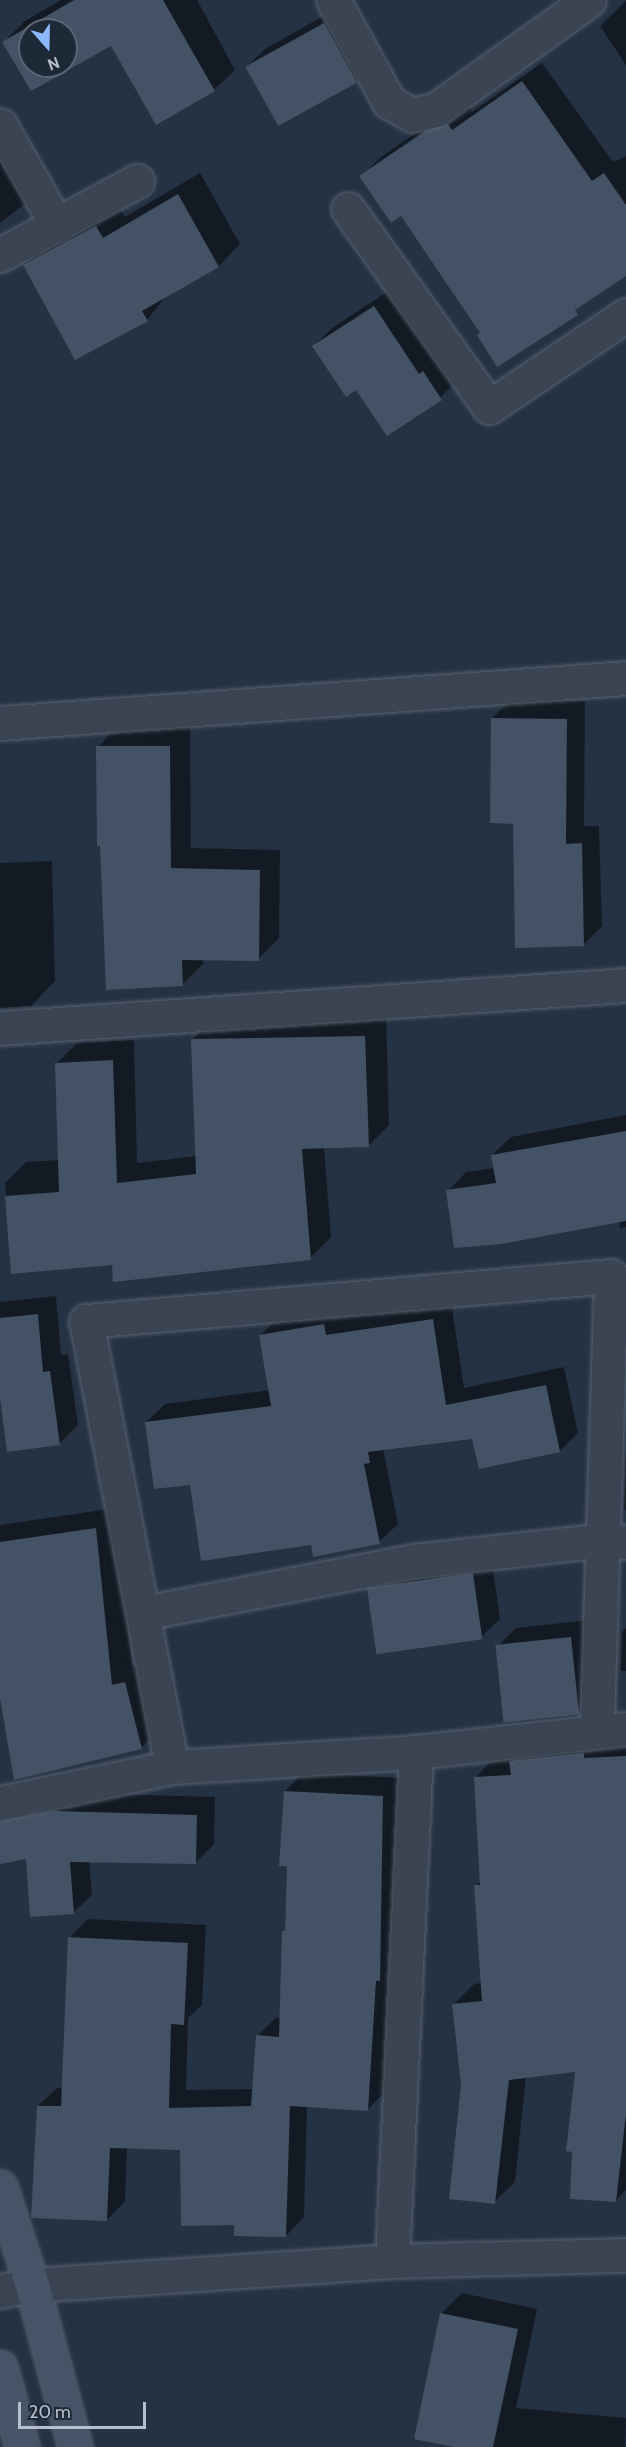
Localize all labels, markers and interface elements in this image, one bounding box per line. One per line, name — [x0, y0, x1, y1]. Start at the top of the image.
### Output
north arrow — [18, 18, 78, 78]
text: N — [45, 53, 62, 74]
scale bar — [21, 2390, 148, 2428]
text: 20 m — [29, 2401, 71, 2423]

